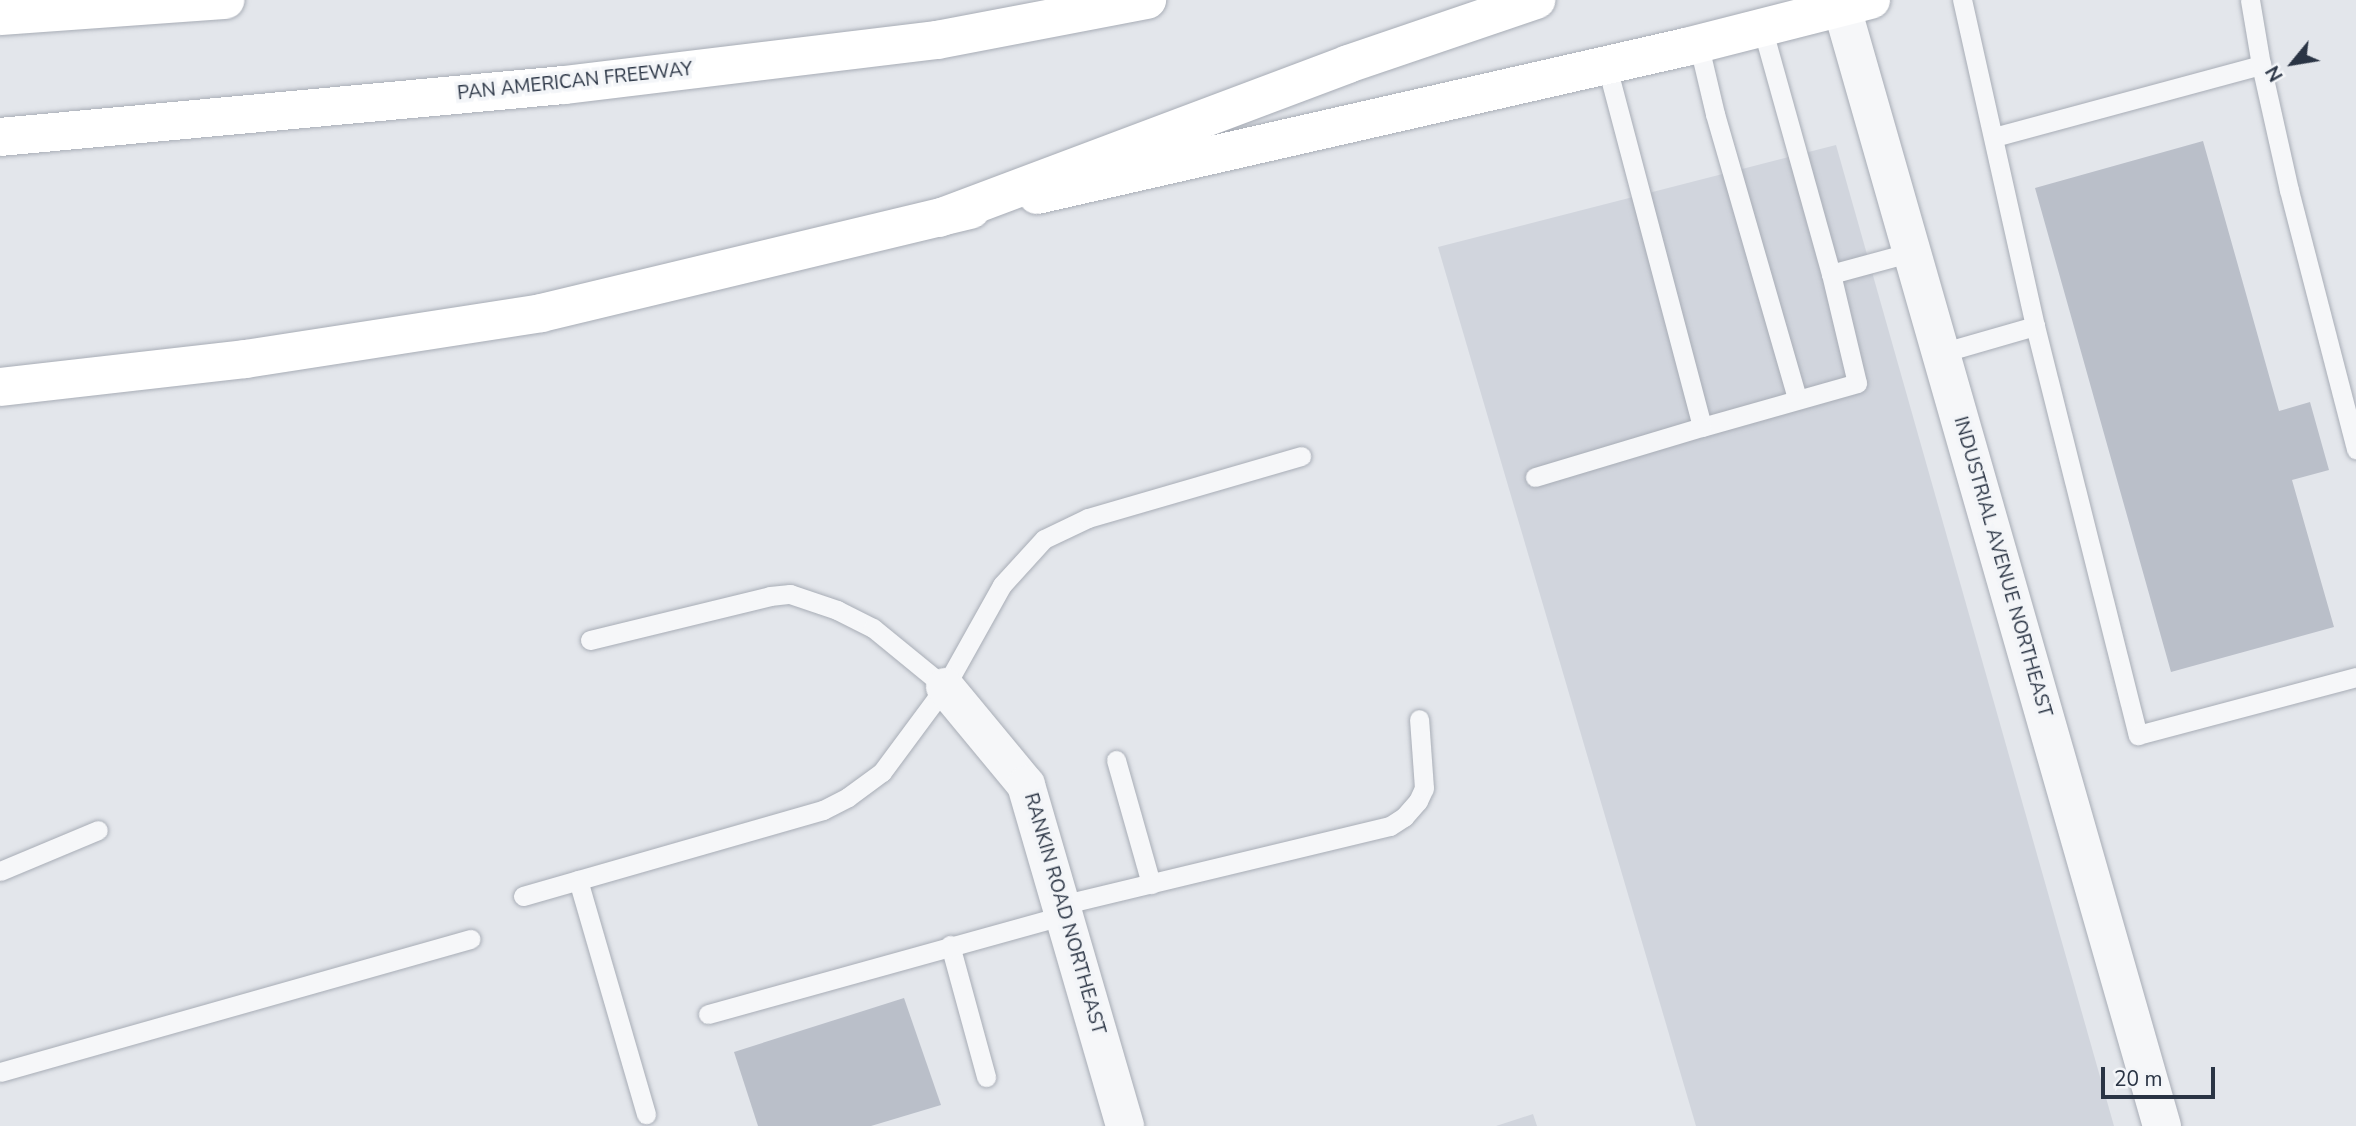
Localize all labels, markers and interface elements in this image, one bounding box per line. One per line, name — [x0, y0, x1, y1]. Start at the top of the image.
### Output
north arrow — [2258, 28, 2328, 98]
street label: PAN AMERICAN FREEWAY — [456, 58, 694, 106]
text: N — [2260, 61, 2290, 86]
street label: INDUSTRIAL AVENUE NORTHEAST — [1948, 414, 2056, 720]
street label: RANKIN ROAD NORTHEAST — [1019, 791, 1109, 1037]
scale bar — [2104, 1052, 2218, 1096]
text: 20 m — [2114, 1065, 2163, 1093]

